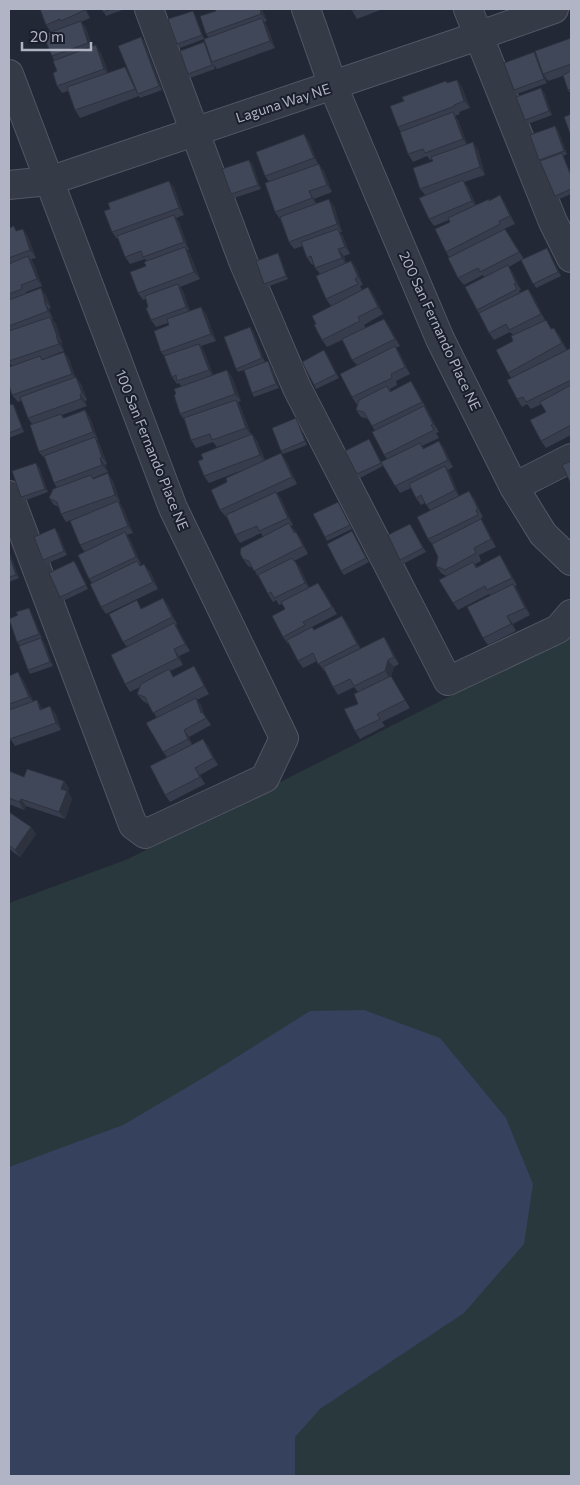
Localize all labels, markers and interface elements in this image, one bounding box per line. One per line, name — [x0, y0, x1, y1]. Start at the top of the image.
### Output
scale bar — [22, 20, 91, 52]
text: 20 m — [30, 27, 64, 45]
street label: Laguna Way NE — [233, 79, 332, 126]
street label: 200 San Fernando Place NE — [396, 249, 485, 413]
street label: 100 San Fernando Place NE — [112, 367, 193, 533]

